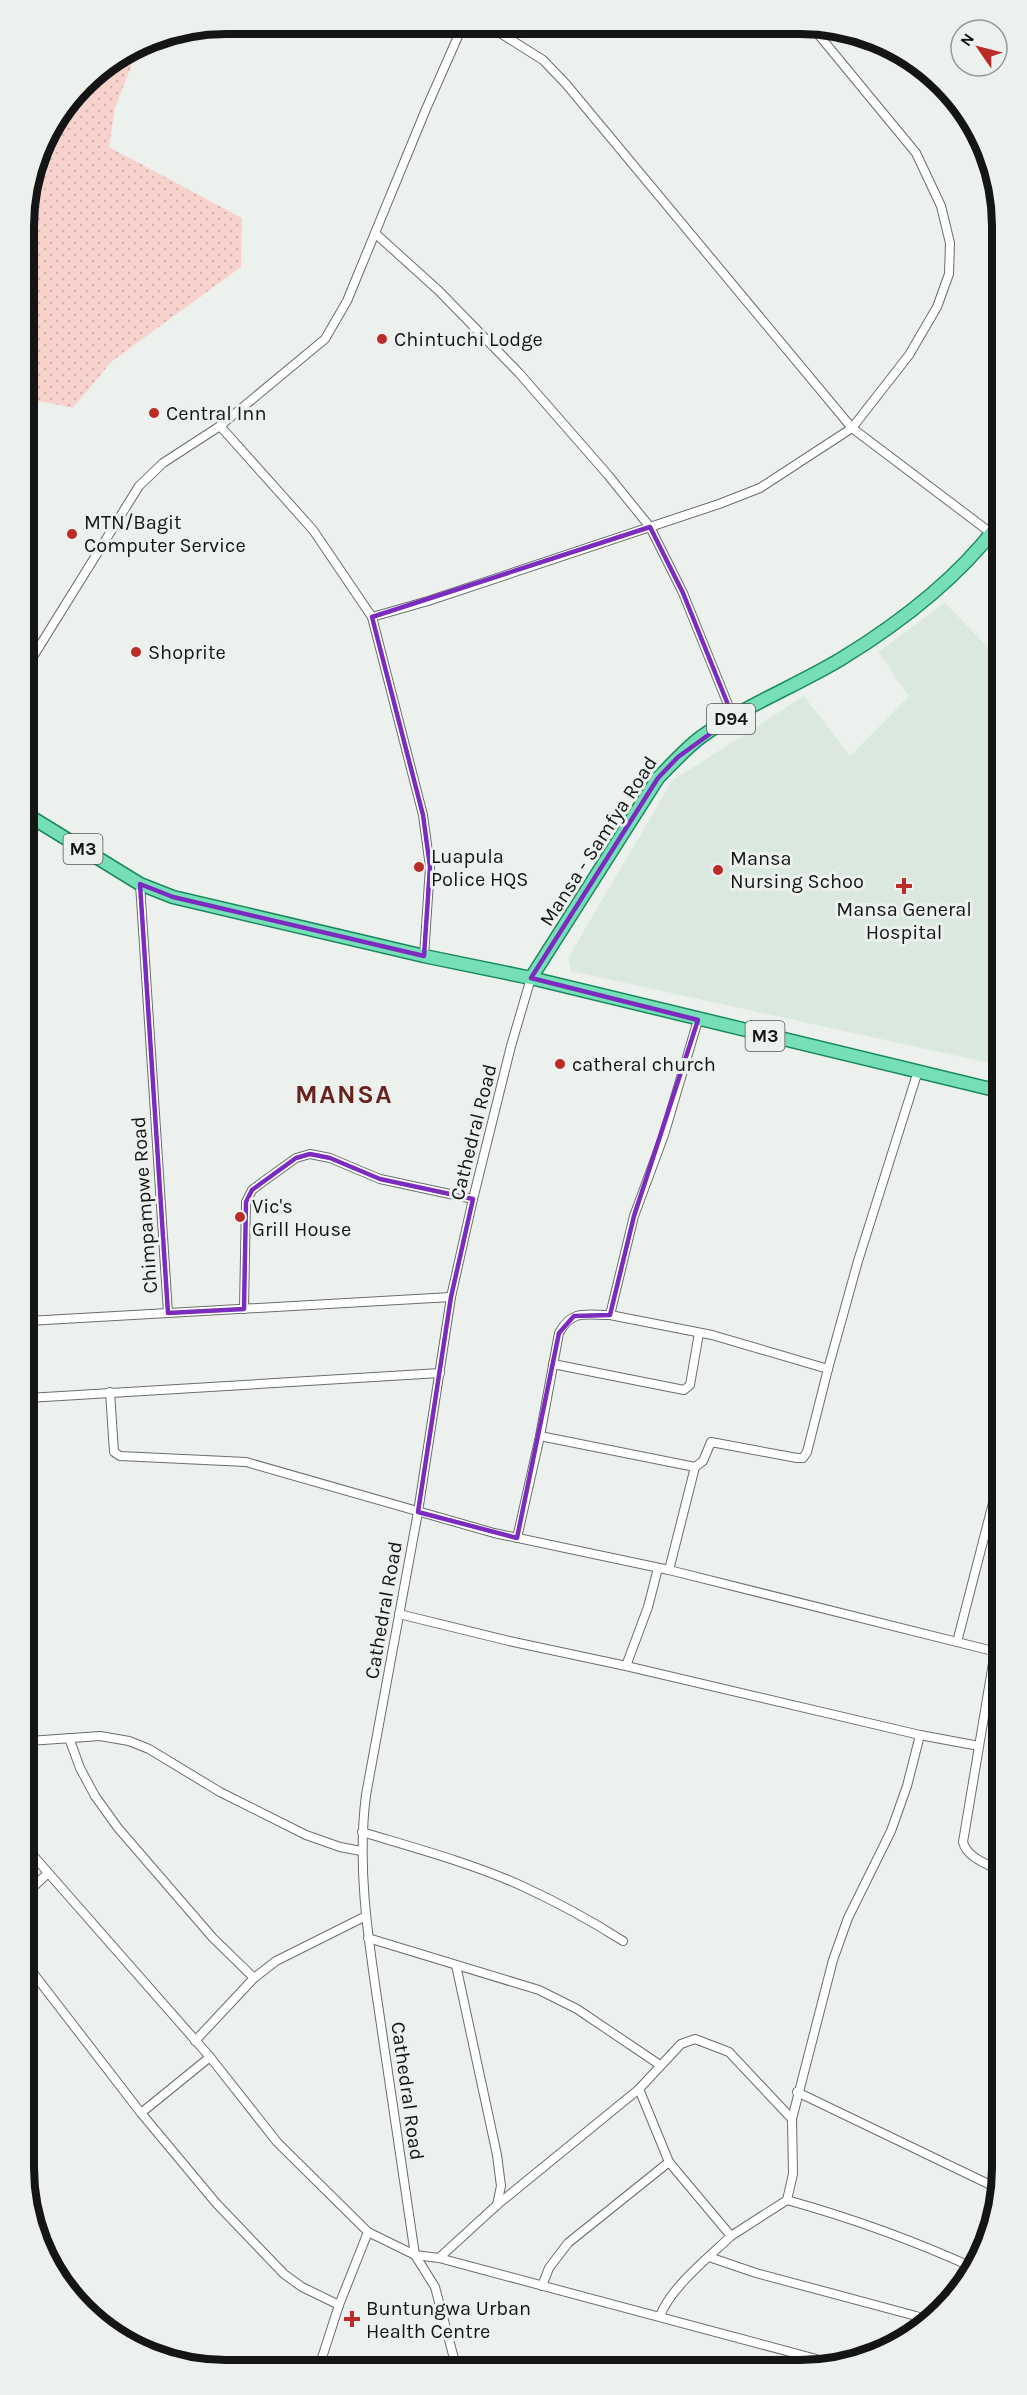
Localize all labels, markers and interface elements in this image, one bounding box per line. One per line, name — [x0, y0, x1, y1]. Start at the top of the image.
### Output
north arrow — [949, 18, 1009, 78]
text: N — [956, 30, 978, 50]
place label: Chintuchi Lodge — [394, 328, 543, 351]
marker: Chintuchi Lodge — [375, 332, 389, 346]
place label: Central Inn — [166, 402, 266, 425]
marker: Central Inn — [147, 406, 161, 420]
place label: MTN/Bagit Computer Service — [84, 511, 246, 557]
marker: MTN/Bagit Computer Service — [65, 527, 79, 541]
place label: Shoprite — [148, 641, 226, 664]
marker: Shoprite — [129, 645, 143, 659]
road number: D94 — [707, 704, 755, 734]
street label: Mansa - Samfya Road — [535, 752, 662, 930]
road number: M3 — [64, 834, 103, 864]
place label: Luapula Police HQS — [431, 845, 528, 891]
place label: Mansa Nursing Schoo — [730, 847, 864, 893]
marker: Luapula Police HQS — [412, 860, 426, 874]
marker: Mansa Nursing Schoo — [711, 863, 725, 877]
marker: Mansa General Hospital — [895, 877, 913, 895]
place label: Mansa General Hospital — [836, 898, 972, 944]
road number: M3 — [746, 1021, 784, 1051]
place label: catheral church — [572, 1053, 716, 1076]
marker: catheral church — [553, 1057, 567, 1071]
street label: Cathedral Road — [445, 1062, 502, 1203]
district label: MANSA — [295, 1079, 393, 1110]
street label: Chimpampwe Road — [127, 1116, 162, 1294]
place label: Vic's Grill House — [252, 1195, 351, 1241]
marker: Vic's Grill House — [233, 1210, 247, 1224]
street label: Cathedral Road — [360, 1539, 407, 1681]
street label: Cathedral Road — [386, 2020, 429, 2162]
place label: Buntungwa Urban Health Centre — [366, 2297, 531, 2343]
marker: Buntungwa Urban Health Centre — [343, 2310, 361, 2328]

